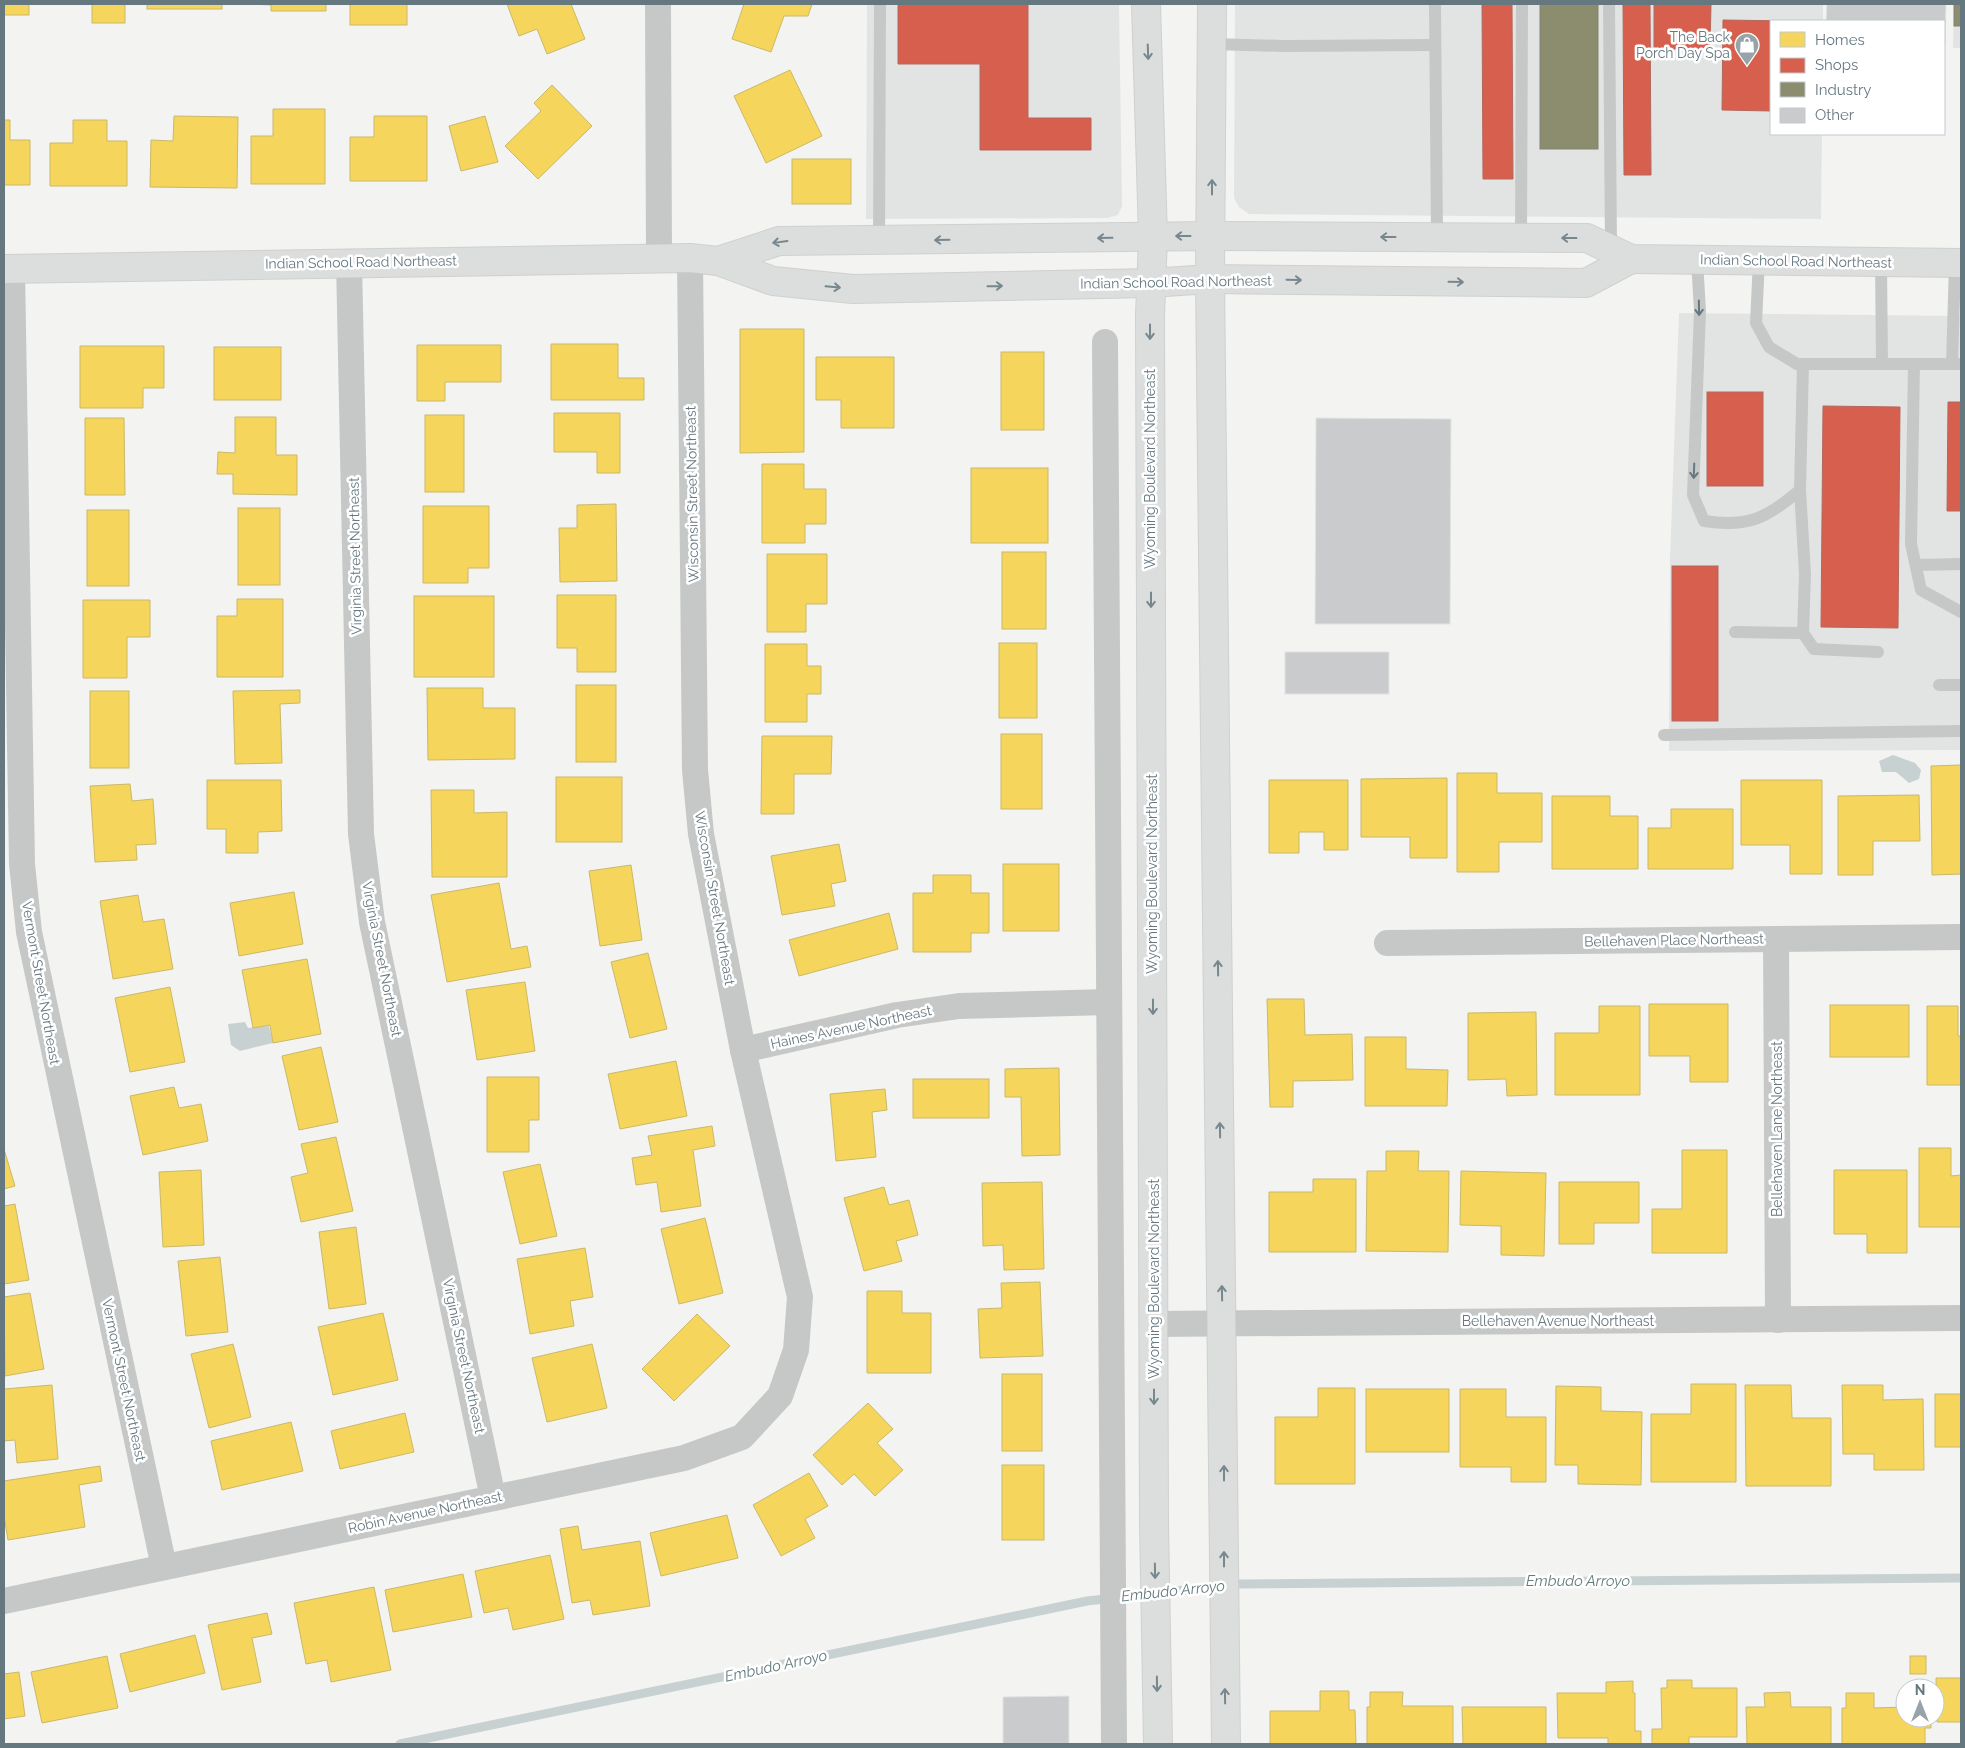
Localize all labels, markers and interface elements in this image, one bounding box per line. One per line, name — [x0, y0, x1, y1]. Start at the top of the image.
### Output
legend — [1770, 20, 1945, 135]
place label: The Back Porch Day Spa — [1636, 29, 1731, 61]
text: Homes — [1815, 31, 1865, 49]
shop icon: The Back Porch Day Spa — [1734, 32, 1760, 66]
one-way arrow — [1143, 44, 1152, 60]
text: Shops — [1815, 56, 1858, 74]
text: Industry — [1815, 81, 1871, 99]
text: Other — [1815, 106, 1855, 124]
one-way arrow — [1207, 180, 1217, 196]
one-way arrow — [1175, 231, 1192, 241]
one-way arrow — [1381, 232, 1397, 242]
one-way arrow — [1097, 233, 1113, 243]
one-way arrow — [1562, 233, 1578, 243]
one-way arrow — [934, 235, 950, 245]
one-way arrow — [772, 237, 788, 247]
street label: Indian School Road Northeast — [1700, 251, 1892, 271]
street label: Indian School Road Northeast — [265, 252, 457, 272]
street label: Indian School Road Northeast — [1080, 272, 1272, 292]
one-way arrow — [1286, 275, 1302, 285]
one-way arrow — [1448, 277, 1464, 287]
one-way arrow — [986, 281, 1003, 291]
one-way arrow — [824, 282, 840, 292]
one-way arrow — [1695, 300, 1704, 316]
one-way arrow — [1145, 324, 1155, 340]
street label: Wyoming Boulevard Northeast — [1142, 369, 1158, 569]
street label: Wisconsin Street Northeast — [682, 405, 702, 582]
one-way arrow — [1689, 462, 1699, 479]
street label: Virginia Street Northeast — [346, 477, 364, 635]
one-way arrow — [1146, 591, 1156, 607]
street label: Wyoming Boulevard Northeast — [1144, 774, 1160, 974]
street label: Wisconsin Street Northeast — [692, 810, 738, 987]
street label: Virginia Street Northeast — [359, 880, 405, 1038]
street label: Vermont Street Northeast — [19, 900, 63, 1066]
street label: Bellehaven Place Northeast — [1584, 930, 1764, 950]
one-way arrow — [1213, 960, 1223, 976]
one-way arrow — [1148, 998, 1158, 1015]
street label: Haines Avenue Northeast — [769, 1002, 933, 1052]
street label: Bellehaven Lane Northeast — [1769, 1041, 1785, 1217]
one-way arrow — [1215, 1122, 1225, 1138]
street label: Wyoming Boulevard Northeast — [1146, 1179, 1162, 1379]
street label: Virginia Street Northeast — [440, 1277, 488, 1435]
one-way arrow — [1217, 1285, 1227, 1301]
street label: Vermont Street Northeast — [99, 1297, 149, 1463]
street label: Bellehaven Avenue Northeast — [1462, 1313, 1655, 1329]
one-way arrow — [1149, 1388, 1159, 1405]
one-way arrow — [1219, 1465, 1228, 1481]
street label: Robin Avenue Northeast — [347, 1488, 504, 1536]
one-way arrow — [1219, 1551, 1229, 1567]
one-way arrow — [1150, 1563, 1159, 1579]
water label: Embudo Arroyo — [1526, 1572, 1630, 1590]
water label: Embudo Arroyo — [1120, 1577, 1226, 1605]
water label: Embudo Arroyo — [723, 1646, 829, 1686]
one-way arrow — [1152, 1676, 1162, 1692]
north arrow — [1895, 1678, 1945, 1728]
text: N — [1915, 1682, 1925, 1698]
one-way arrow — [1220, 1688, 1230, 1704]

